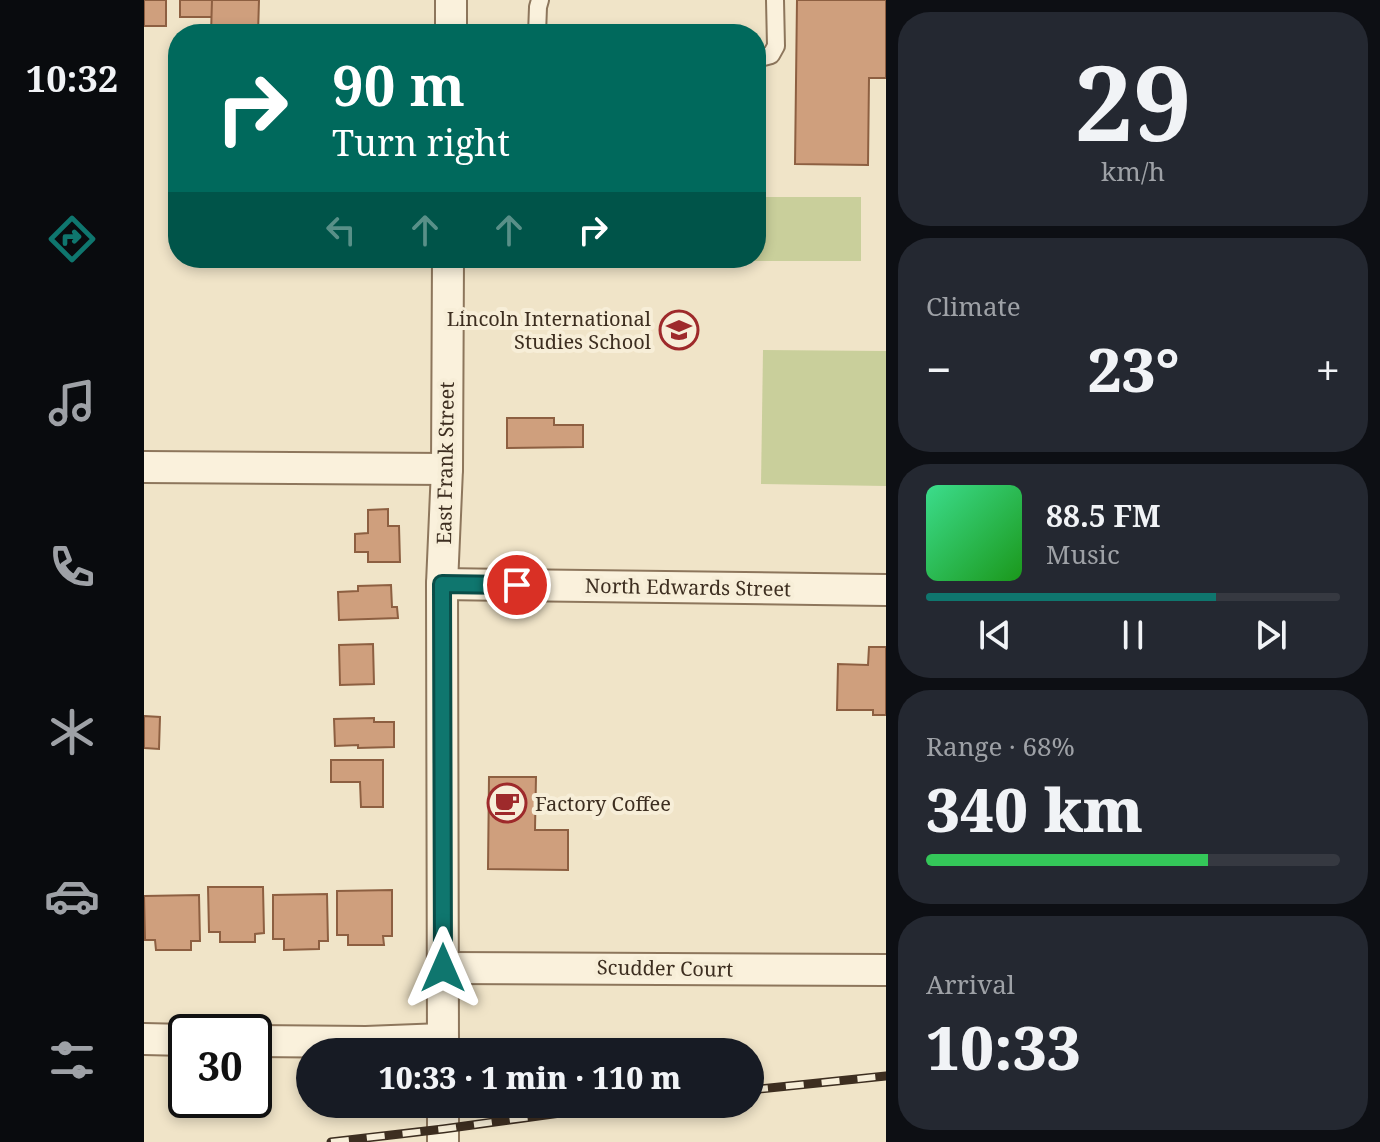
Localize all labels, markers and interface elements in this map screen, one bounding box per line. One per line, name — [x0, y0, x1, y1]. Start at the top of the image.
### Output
text: 29 — [1074, 30, 1192, 171]
text: 90 m — [332, 46, 465, 122]
text: 10:32 — [26, 54, 118, 103]
icon: right — [200, 56, 304, 160]
text: Turn right — [332, 118, 510, 167]
text: km/h — [1101, 153, 1165, 189]
icon: left — [319, 208, 363, 252]
icon: ahead — [403, 208, 447, 252]
icon: ahead — [487, 208, 531, 252]
icon: right — [571, 208, 615, 252]
icon: directions — [44, 211, 100, 267]
text: Climate — [926, 288, 1021, 324]
place label: Lincoln International Studies School — [447, 305, 651, 355]
school or university icon: Lincoln International Studies School — [658, 309, 700, 351]
text: 23° — [1087, 328, 1179, 410]
text: − — [926, 339, 951, 399]
text: + — [1315, 339, 1340, 399]
icon: music — [44, 375, 100, 431]
street label: East Frank Street — [430, 381, 460, 545]
text: 88.5 FM — [1046, 495, 1161, 536]
text: Music — [1046, 536, 1120, 572]
icon: phone — [44, 539, 100, 595]
pin — [483, 551, 551, 619]
icon: arrive — [495, 563, 539, 607]
street label: North Edwards Street — [585, 572, 791, 602]
icon: previous — [973, 613, 1017, 657]
icon: pause — [1111, 613, 1155, 657]
icon: next — [1249, 613, 1293, 657]
icon: climate — [44, 704, 100, 760]
text: Range · 68% — [926, 728, 1075, 764]
text: 340 km — [926, 768, 1143, 850]
cafe icon: Factory Coffee — [486, 782, 528, 824]
place label: Factory Coffee — [535, 790, 671, 817]
icon: car — [44, 868, 100, 924]
position arrow — [401, 926, 485, 1010]
street label: Scudder Court — [597, 953, 733, 983]
text: Arrival — [926, 966, 1015, 1002]
text: 10:33 — [926, 1006, 1081, 1088]
speed limit sign: 30 — [168, 1014, 272, 1118]
icon: filters — [44, 1032, 100, 1088]
text: 10:33 · 1 min · 110 m — [379, 1057, 681, 1098]

